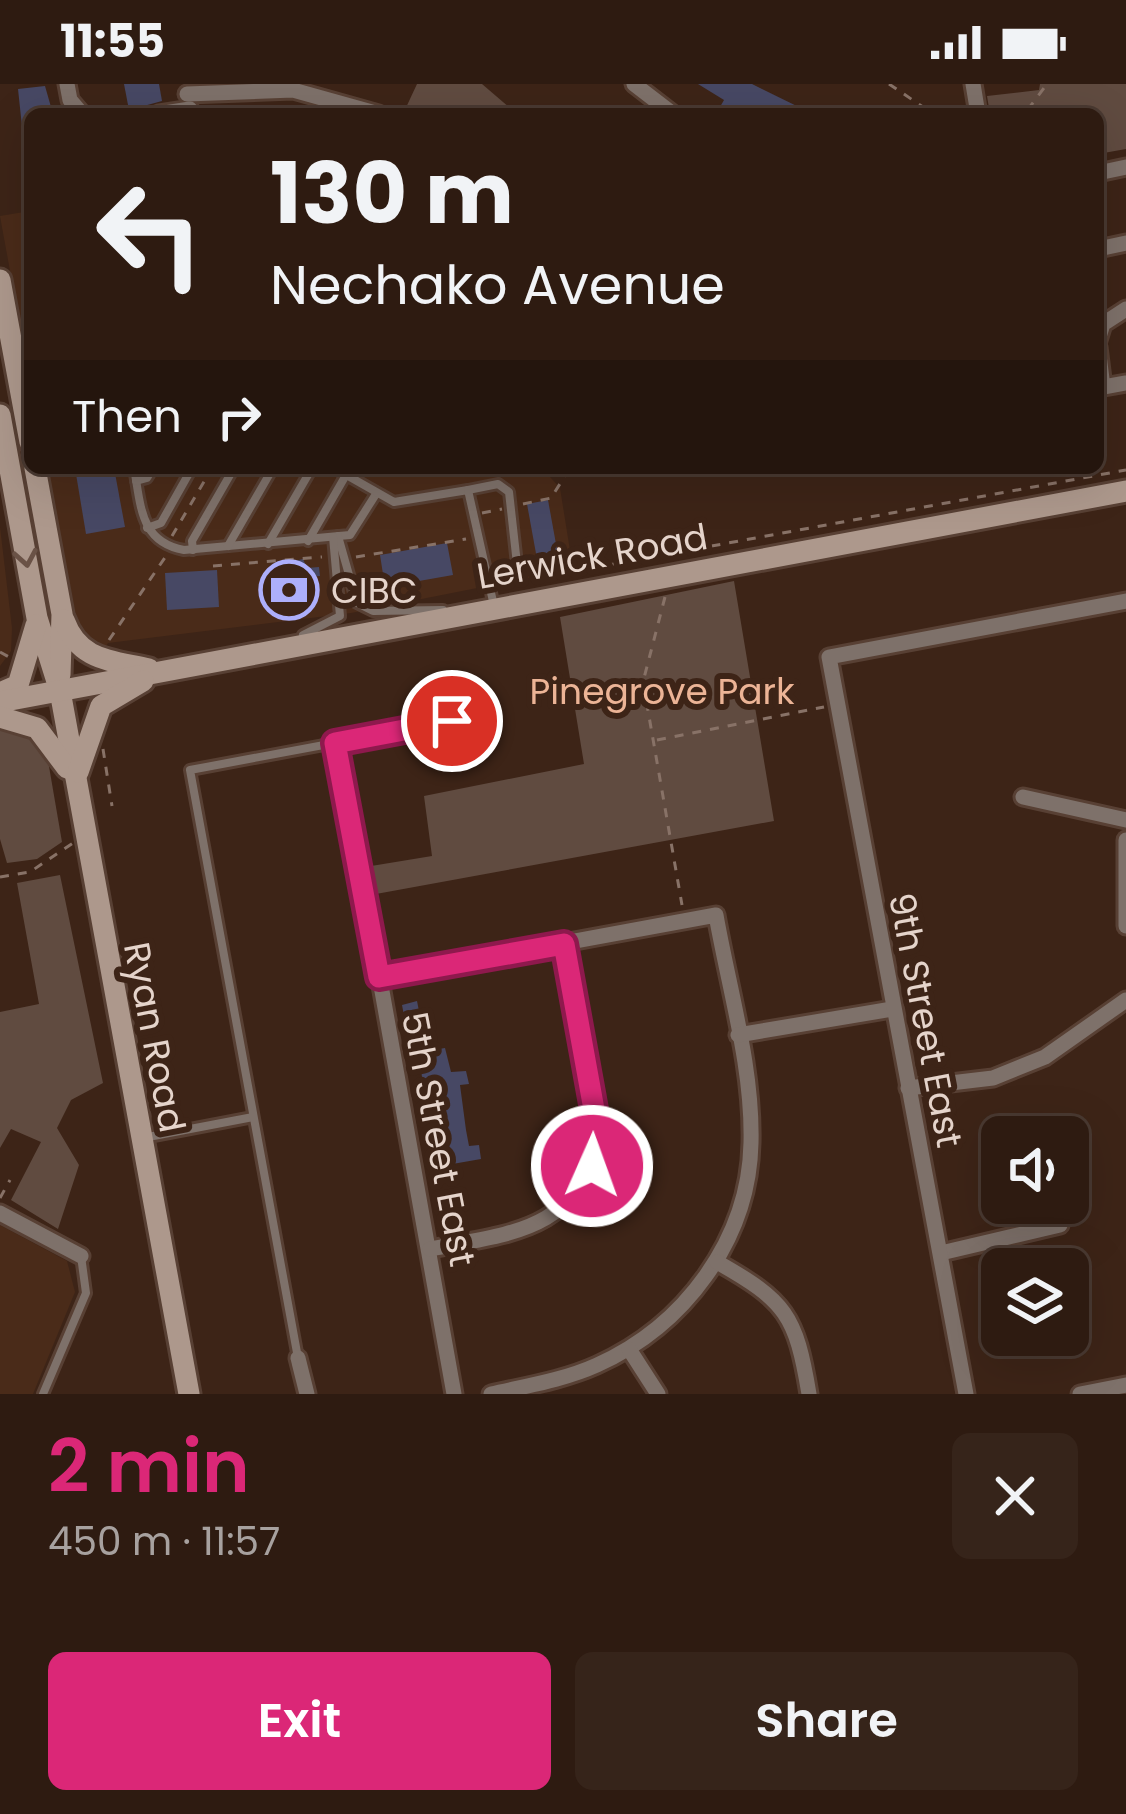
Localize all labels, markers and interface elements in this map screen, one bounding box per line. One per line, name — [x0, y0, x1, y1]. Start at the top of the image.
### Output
text: 11:55 — [60, 10, 165, 73]
text: 130 m — [270, 135, 514, 252]
icon: left — [72, 156, 228, 312]
text: Nechako Avenue — [270, 247, 725, 323]
icon: right — [206, 384, 272, 450]
text: Then — [72, 385, 182, 448]
street label: Lerwick Road — [473, 511, 711, 602]
one-way arrow — [12, 547, 38, 567]
bank icon: CIBC — [258, 559, 320, 621]
place label: CIBC — [331, 565, 418, 616]
park label: Pinegrove Park — [529, 666, 795, 717]
pin — [401, 670, 503, 772]
icon: arrive — [419, 688, 485, 754]
street label: 9th Street East — [876, 889, 975, 1152]
street label: Ryan Road — [111, 938, 198, 1137]
street label: 5th Street East — [389, 1008, 488, 1271]
position arrow — [529, 1103, 655, 1229]
map controls — [981, 1116, 1089, 1356]
button: sound — [981, 1116, 1089, 1224]
button: layers — [981, 1248, 1089, 1356]
text: 2 min — [48, 1416, 250, 1517]
button: close — [952, 1433, 1078, 1559]
text: 450 m · 11:57 — [48, 1514, 280, 1569]
button: Exit — [48, 1652, 551, 1790]
button: Share — [575, 1652, 1078, 1790]

